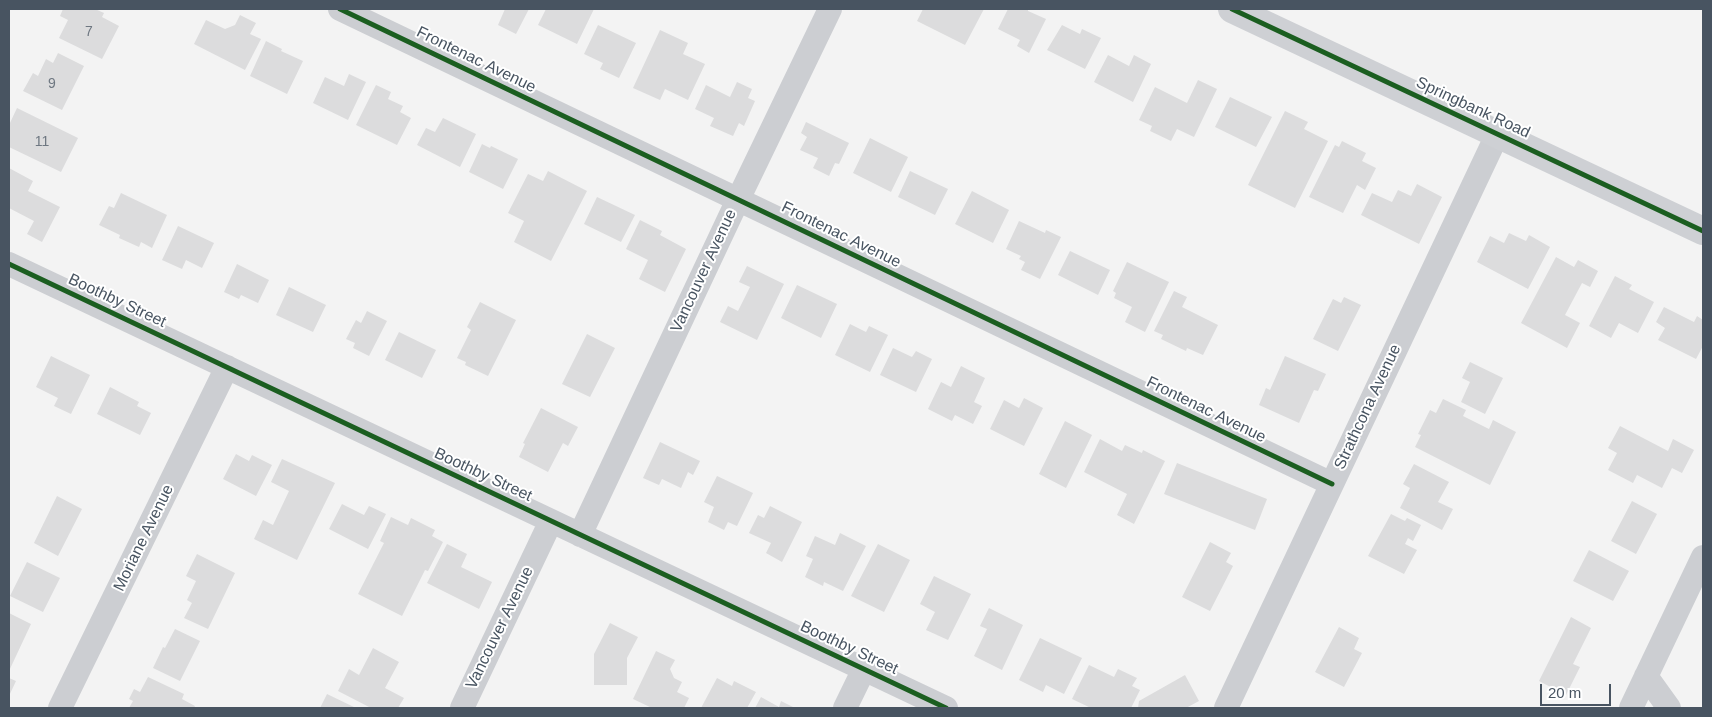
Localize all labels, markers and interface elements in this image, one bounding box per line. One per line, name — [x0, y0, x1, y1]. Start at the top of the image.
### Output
street label: Frontenac Avenue — [413, 23, 539, 97]
house number: 7 — [85, 24, 93, 40]
street label: Springbank Road — [1413, 73, 1533, 143]
house number: 9 — [48, 76, 56, 92]
house number: 11 — [35, 134, 49, 150]
street label: Frontenac Avenue — [778, 198, 904, 272]
street label: Vancouver Avenue — [667, 206, 741, 336]
street label: Boothby Street — [65, 270, 169, 332]
street label: Strathcona Avenue — [1331, 341, 1405, 473]
street label: Frontenac Avenue — [1143, 373, 1269, 447]
street label: Boothby Street — [431, 444, 535, 506]
street label: Moriane Avenue — [110, 482, 178, 594]
street label: Vancouver Avenue — [462, 564, 538, 692]
street label: Boothby Street — [797, 617, 901, 679]
scale bar — [1542, 674, 1613, 706]
text: 20 m — [1548, 684, 1581, 701]

